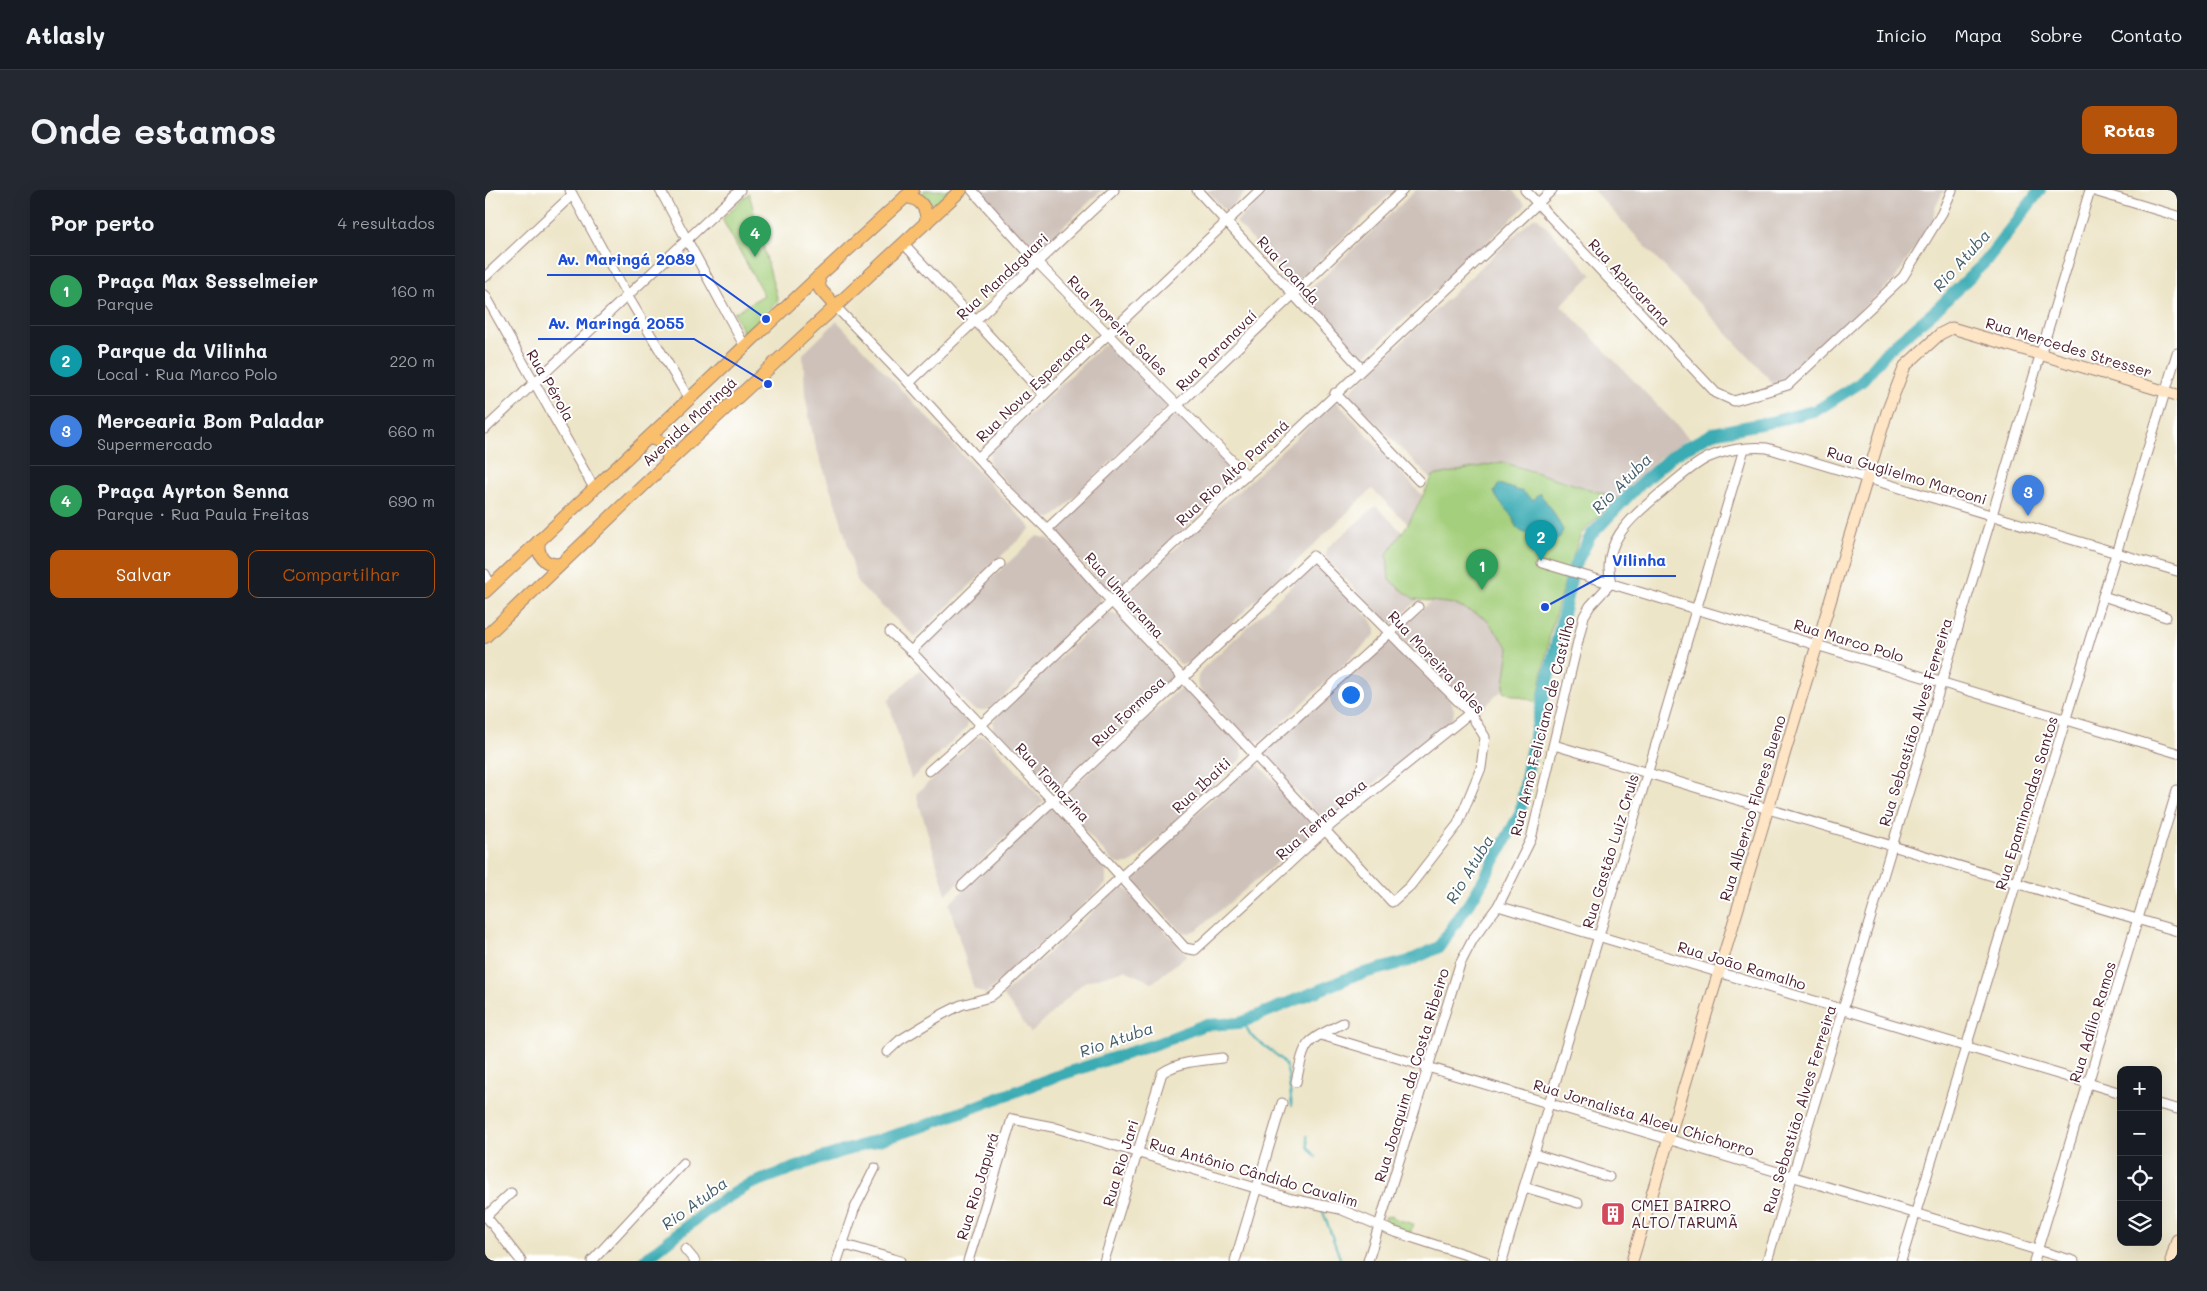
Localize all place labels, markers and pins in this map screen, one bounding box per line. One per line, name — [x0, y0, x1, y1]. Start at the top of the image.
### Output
pin: 4 — [739, 216, 771, 257]
callout: Av. Maringá 2089 — [547, 244, 705, 275]
callout: Av. Maringá 2055 — [538, 308, 694, 339]
pin: 3 — [2012, 475, 2044, 516]
pin: 2 — [1525, 520, 1557, 561]
callout: Vilinha — [1602, 545, 1676, 576]
pin: 1 — [1466, 549, 1498, 590]
place label: CMEI BAIRRO ALTO/TARUMÃ — [1631, 1195, 1738, 1232]
building icon: CMEI BAIRRO ALTO/TARUMÃ — [1600, 1201, 1626, 1227]

